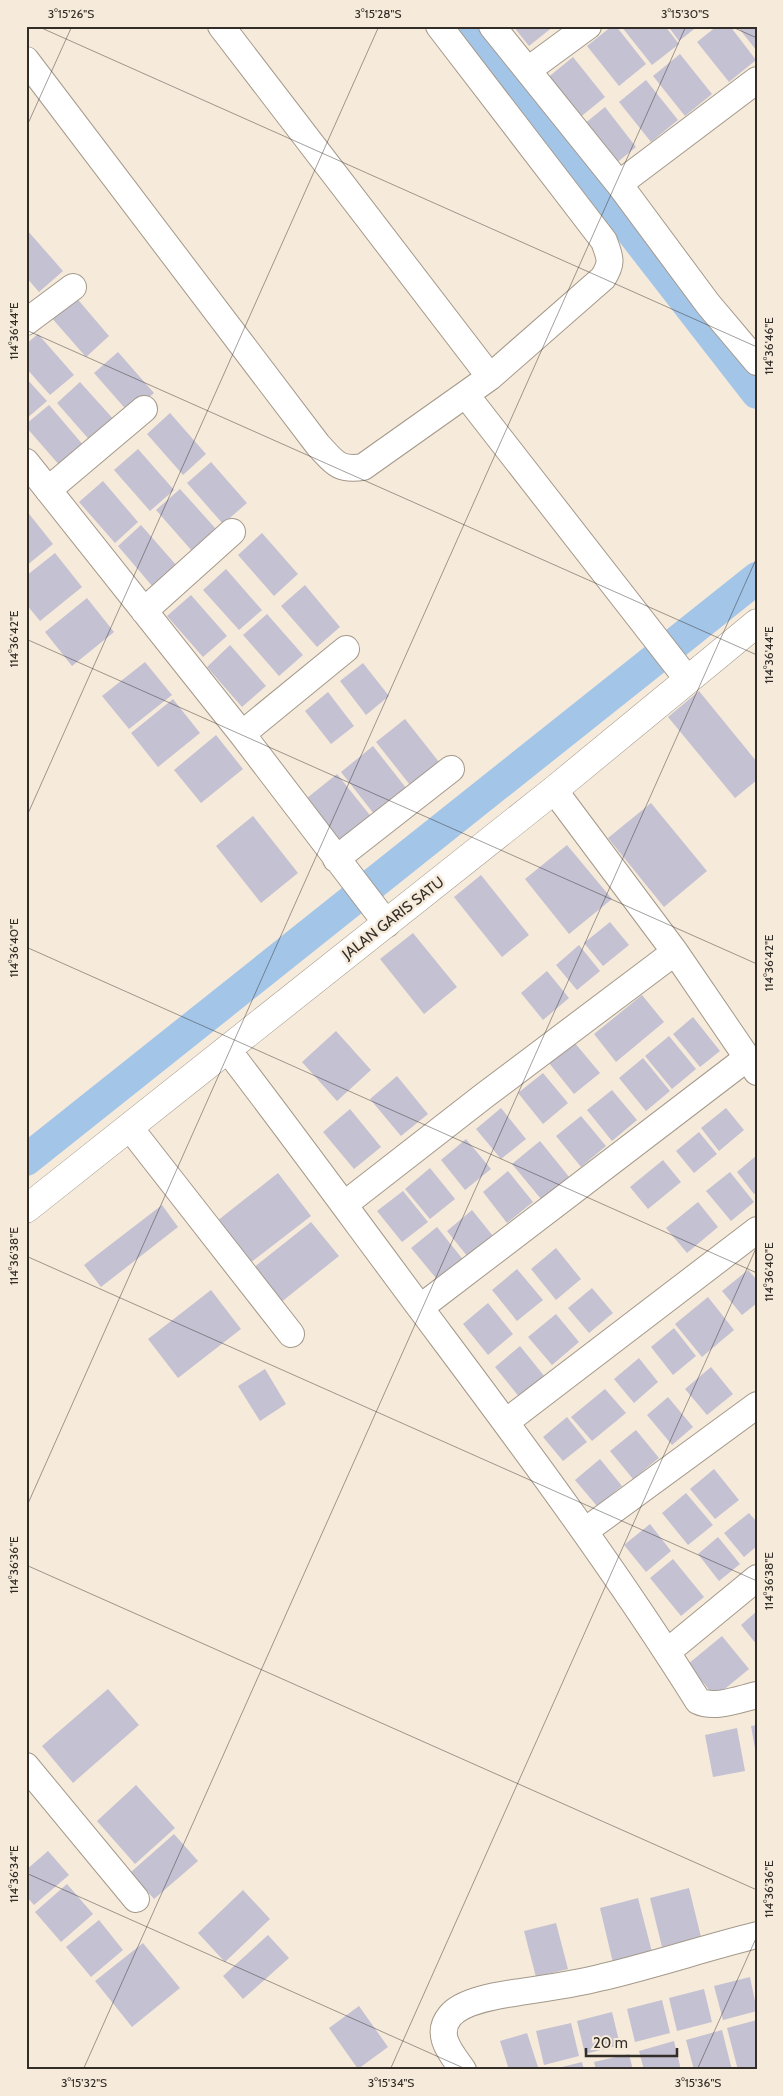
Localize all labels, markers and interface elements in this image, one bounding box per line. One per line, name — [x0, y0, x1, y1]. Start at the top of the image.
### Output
text: 3°15'26"S — [48, 6, 94, 21]
text: 3°15'28"S — [355, 6, 401, 21]
text: 3°15'30"S — [661, 6, 709, 21]
text: 114°36'44"E — [6, 302, 21, 360]
text: 114°36'46"E — [761, 317, 776, 375]
text: 114°36'42"E — [6, 610, 21, 668]
text: 114°36'44"E — [761, 626, 776, 684]
street label: JALAN GARIS SATU — [338, 873, 447, 964]
text: 114°36'40"E — [6, 918, 21, 978]
text: 114°36'42"E — [761, 934, 776, 992]
text: 114°36'38"E — [6, 1227, 21, 1285]
text: 114°36'40"E — [761, 1242, 776, 1302]
text: 114°36'36"E — [6, 1536, 21, 1594]
text: 114°36'38"E — [761, 1552, 776, 1610]
text: 114°36'34"E — [6, 1845, 21, 1903]
text: 114°36'36"E — [761, 1860, 776, 1918]
scale bar — [586, 2026, 677, 2058]
text: 20 m — [593, 2034, 628, 2052]
text: 3°15'32"S — [61, 2075, 107, 2090]
text: 3°15'34"S — [368, 2075, 414, 2090]
text: 3°15'36"S — [675, 2075, 721, 2090]

